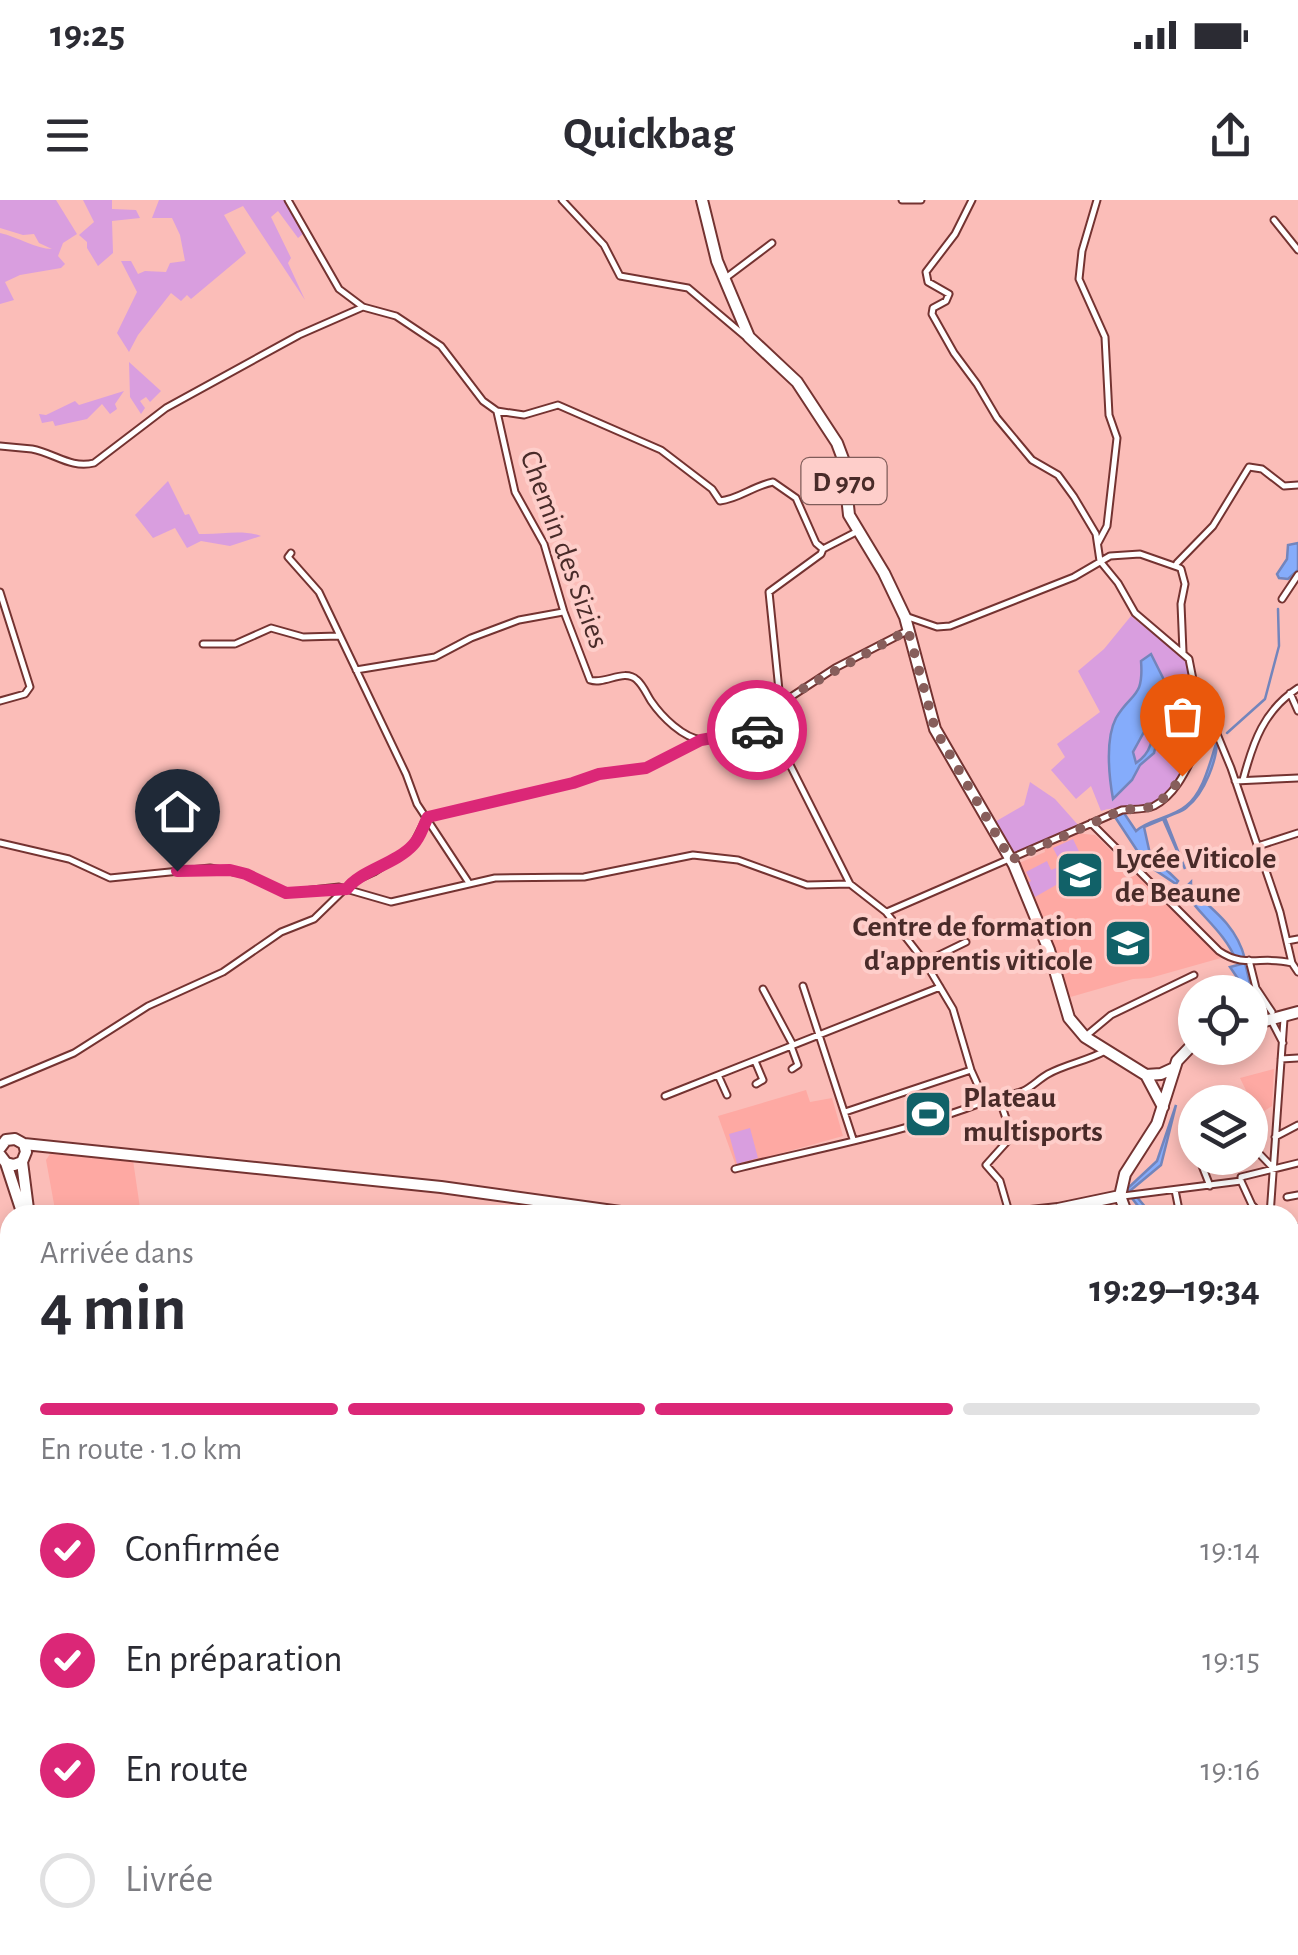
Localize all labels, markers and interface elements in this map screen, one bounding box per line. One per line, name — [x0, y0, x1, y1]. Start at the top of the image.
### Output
text: 19:25 — [50, 16, 125, 54]
icon: menu — [40, 108, 95, 163]
icon: share — [1203, 108, 1258, 163]
text: Quickbag — [563, 112, 735, 157]
street label: Chemin des Sizies — [514, 446, 614, 652]
road number: D 970 — [802, 458, 886, 504]
pin — [1140, 674, 1225, 777]
courier — [707, 680, 807, 780]
icon: bag — [1155, 689, 1210, 744]
icon: car — [730, 703, 785, 758]
pin — [135, 769, 220, 872]
icon: home — [150, 784, 205, 839]
place label: Lycée Viticole de Beaune — [1115, 844, 1276, 908]
school or university icon: Lycée Viticole de Beaune — [1054, 849, 1106, 901]
place label: Centre de formation d'apprentis viticole — [852, 912, 1093, 976]
school or university icon: Centre de formation d'apprentis viticole — [1102, 917, 1154, 969]
map controls — [1178, 975, 1268, 1175]
button: locate — [1178, 975, 1268, 1065]
place label: Plateau multisports — [963, 1083, 1103, 1147]
button: layers — [1178, 1085, 1268, 1175]
sports icon: Plateau multisports — [902, 1088, 954, 1140]
text: Arrivée dans — [40, 1237, 194, 1269]
text: 19:29–19:34 — [1089, 1271, 1260, 1309]
text: 4 min — [40, 1277, 186, 1342]
text: En route · 1.0 km — [40, 1433, 242, 1465]
icon: check — [40, 1523, 95, 1578]
text: Confirmée — [125, 1531, 280, 1569]
text: 19:14 — [1200, 1534, 1260, 1566]
icon: check — [40, 1633, 95, 1688]
text: En préparation — [125, 1641, 343, 1679]
text: 19:15 — [1202, 1644, 1260, 1676]
icon: check — [40, 1743, 95, 1798]
text: En route — [125, 1751, 248, 1789]
text: 19:16 — [1201, 1754, 1260, 1786]
text: Livrée — [125, 1861, 213, 1899]

